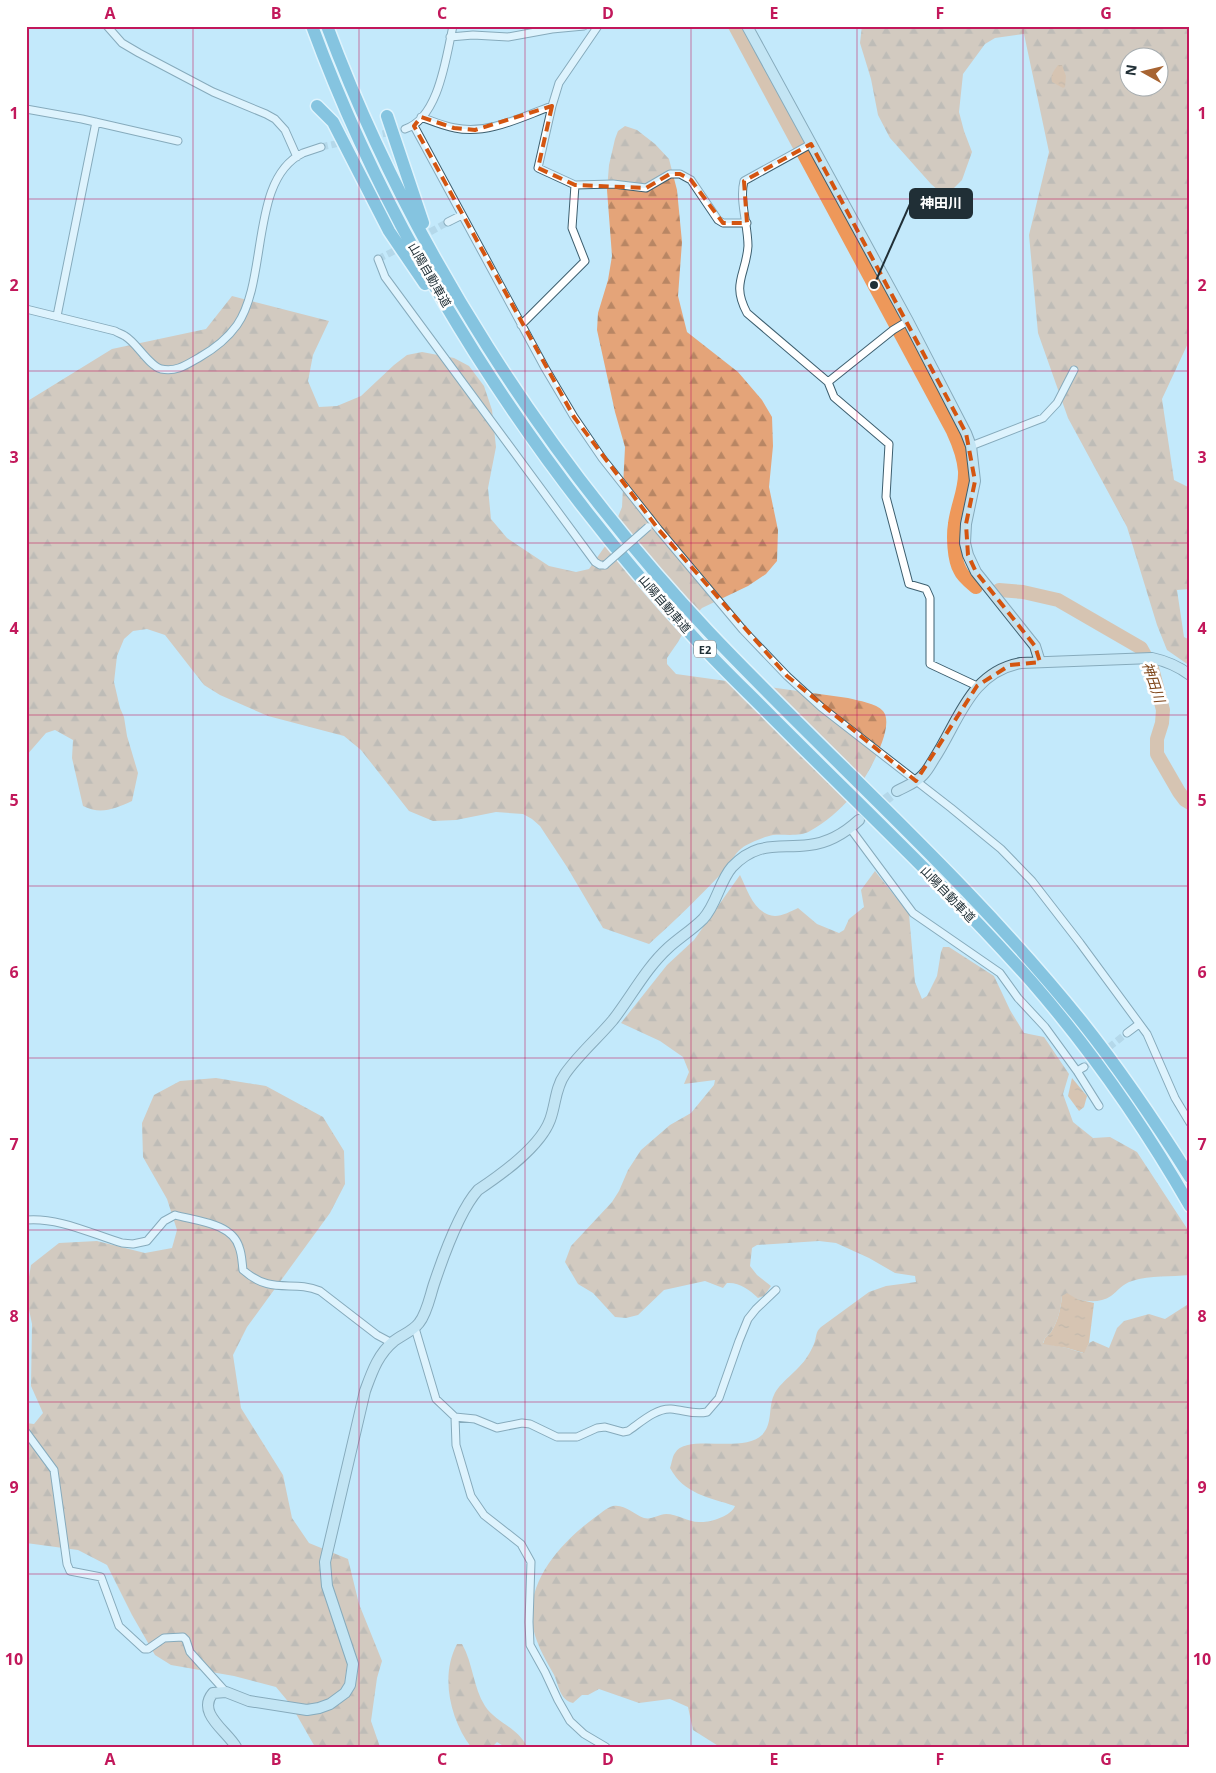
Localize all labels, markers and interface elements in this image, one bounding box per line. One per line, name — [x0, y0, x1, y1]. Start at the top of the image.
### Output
text: A — [104, 2, 116, 24]
text: B — [271, 2, 281, 24]
text: C — [437, 2, 447, 24]
text: D — [602, 2, 614, 24]
text: E — [770, 2, 779, 24]
text: F — [936, 2, 944, 24]
text: G — [1100, 2, 1112, 24]
north arrow — [1118, 48, 1168, 98]
text: N — [1120, 63, 1141, 77]
text: 1 — [9, 102, 19, 124]
text: 1 — [1197, 102, 1207, 124]
callout: 神田川 — [910, 189, 972, 218]
text: 神田川 — [920, 193, 962, 212]
street label: 山陽自動車道 — [405, 240, 455, 310]
text: 2 — [9, 274, 19, 296]
text: 2 — [1197, 274, 1207, 296]
text: 3 — [9, 446, 19, 468]
text: 3 — [1197, 446, 1207, 468]
street label: 山陽自動車道 — [635, 571, 695, 637]
text: 4 — [9, 617, 19, 639]
text: 4 — [1197, 617, 1207, 639]
road number: E2 — [694, 641, 716, 658]
water label: 神田川 — [1138, 659, 1170, 707]
text: 5 — [9, 789, 19, 811]
text: 5 — [1197, 789, 1207, 811]
street label: 山陽自動車道 — [917, 862, 979, 926]
text: 6 — [9, 961, 19, 983]
text: 6 — [1197, 961, 1207, 983]
text: 7 — [9, 1133, 19, 1155]
text: 7 — [1197, 1133, 1207, 1155]
text: 8 — [9, 1305, 19, 1327]
text: 8 — [1197, 1305, 1207, 1327]
text: 9 — [9, 1476, 19, 1498]
text: 9 — [1197, 1476, 1207, 1498]
text: 10 — [5, 1648, 23, 1670]
text: 10 — [1193, 1648, 1211, 1670]
text: A — [104, 1748, 116, 1770]
text: B — [271, 1748, 281, 1770]
text: C — [437, 1748, 447, 1770]
text: D — [602, 1748, 614, 1770]
text: E — [770, 1748, 779, 1770]
text: F — [936, 1748, 944, 1770]
text: G — [1100, 1748, 1112, 1770]

